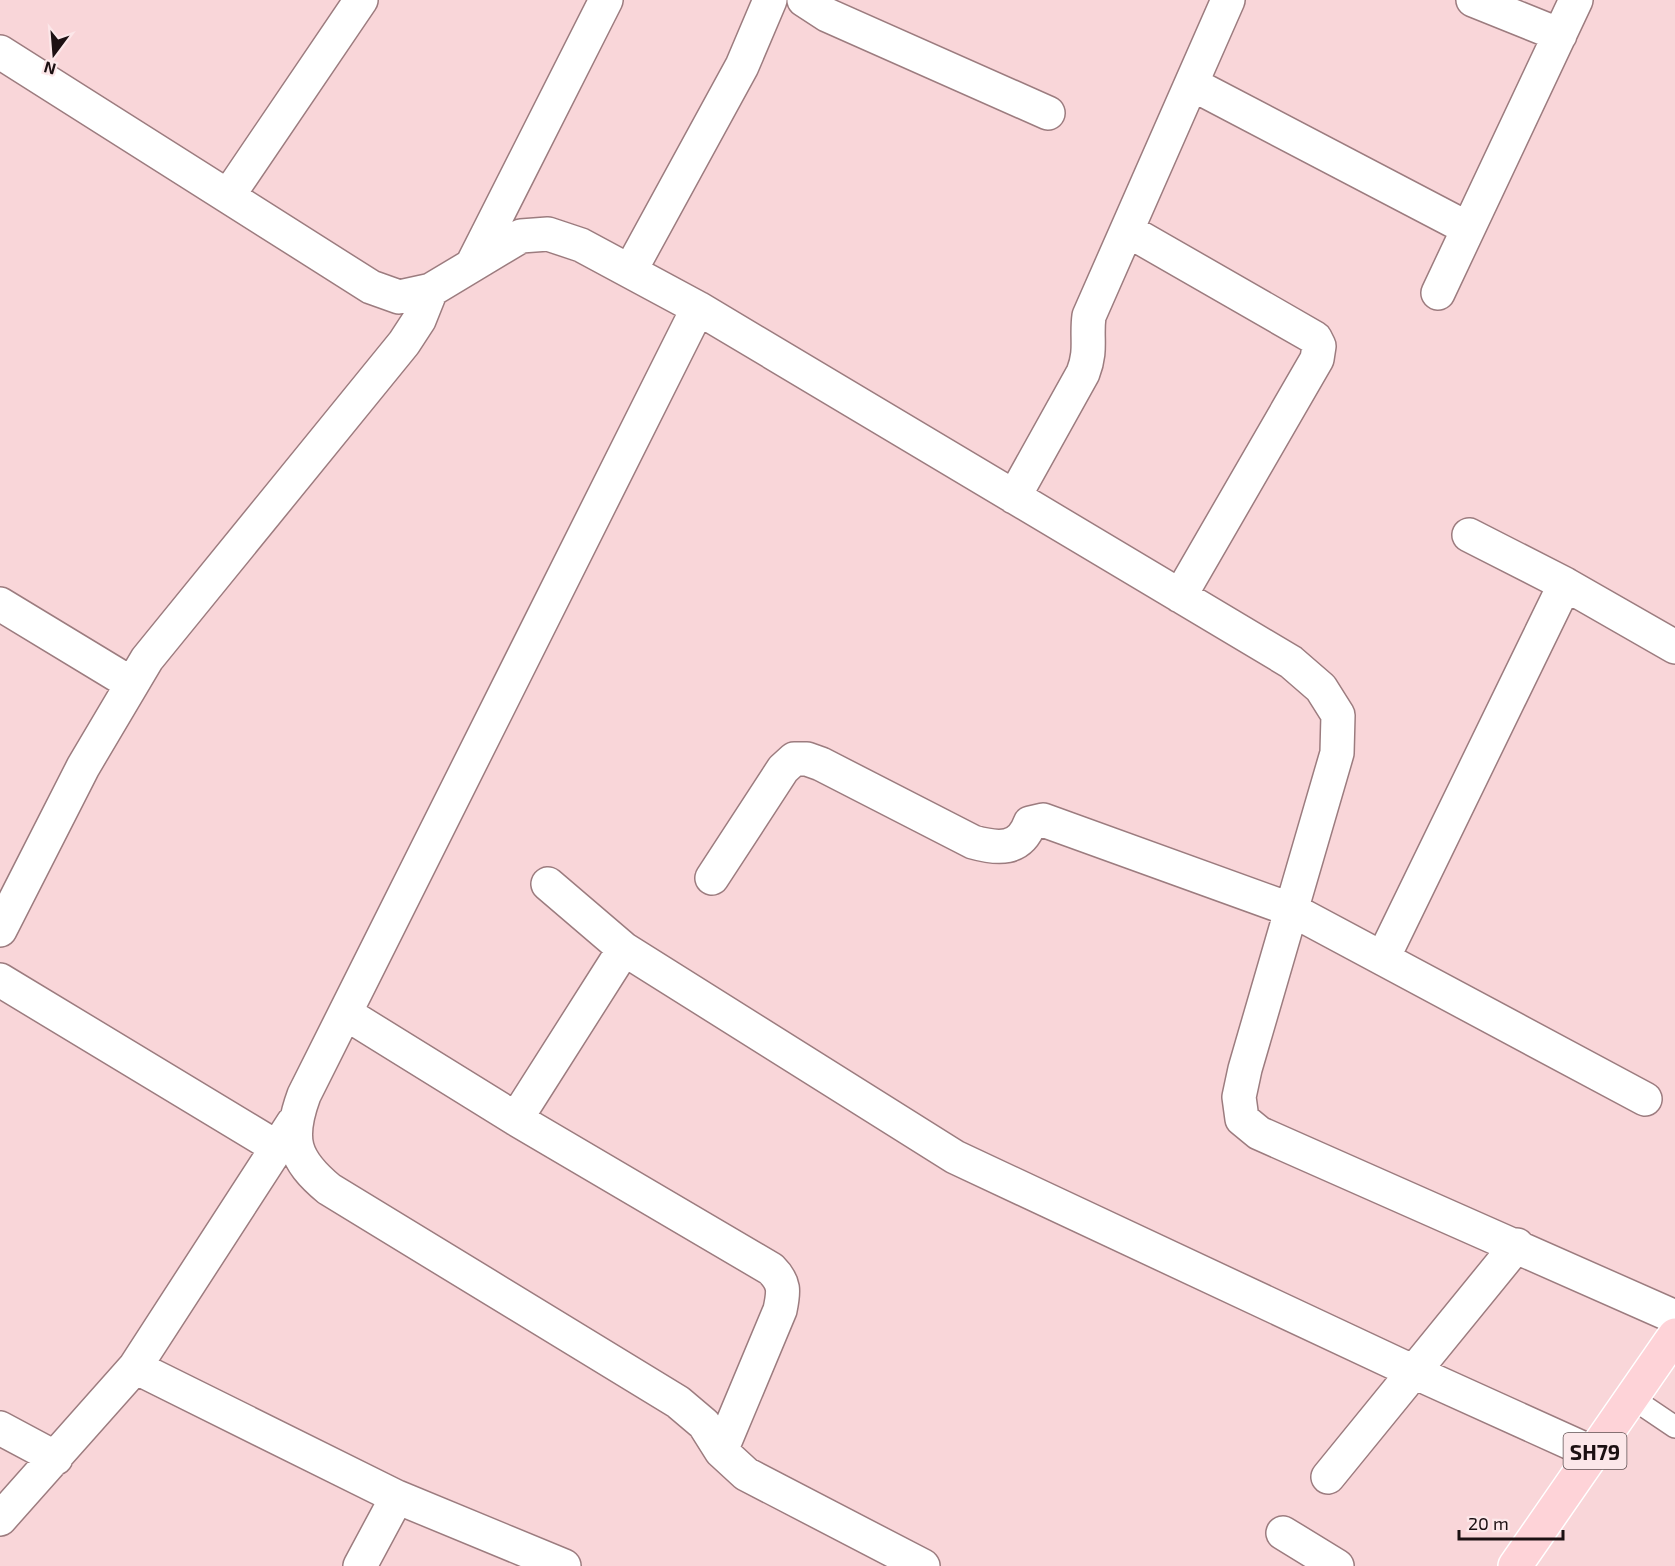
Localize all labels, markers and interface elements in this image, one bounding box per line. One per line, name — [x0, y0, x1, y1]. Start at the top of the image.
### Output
north arrow — [24, 24, 84, 84]
text: N — [42, 58, 58, 80]
road number: SH79 — [1564, 1433, 1626, 1469]
scale bar — [1459, 1503, 1562, 1541]
text: 20 m — [1468, 1512, 1509, 1534]

